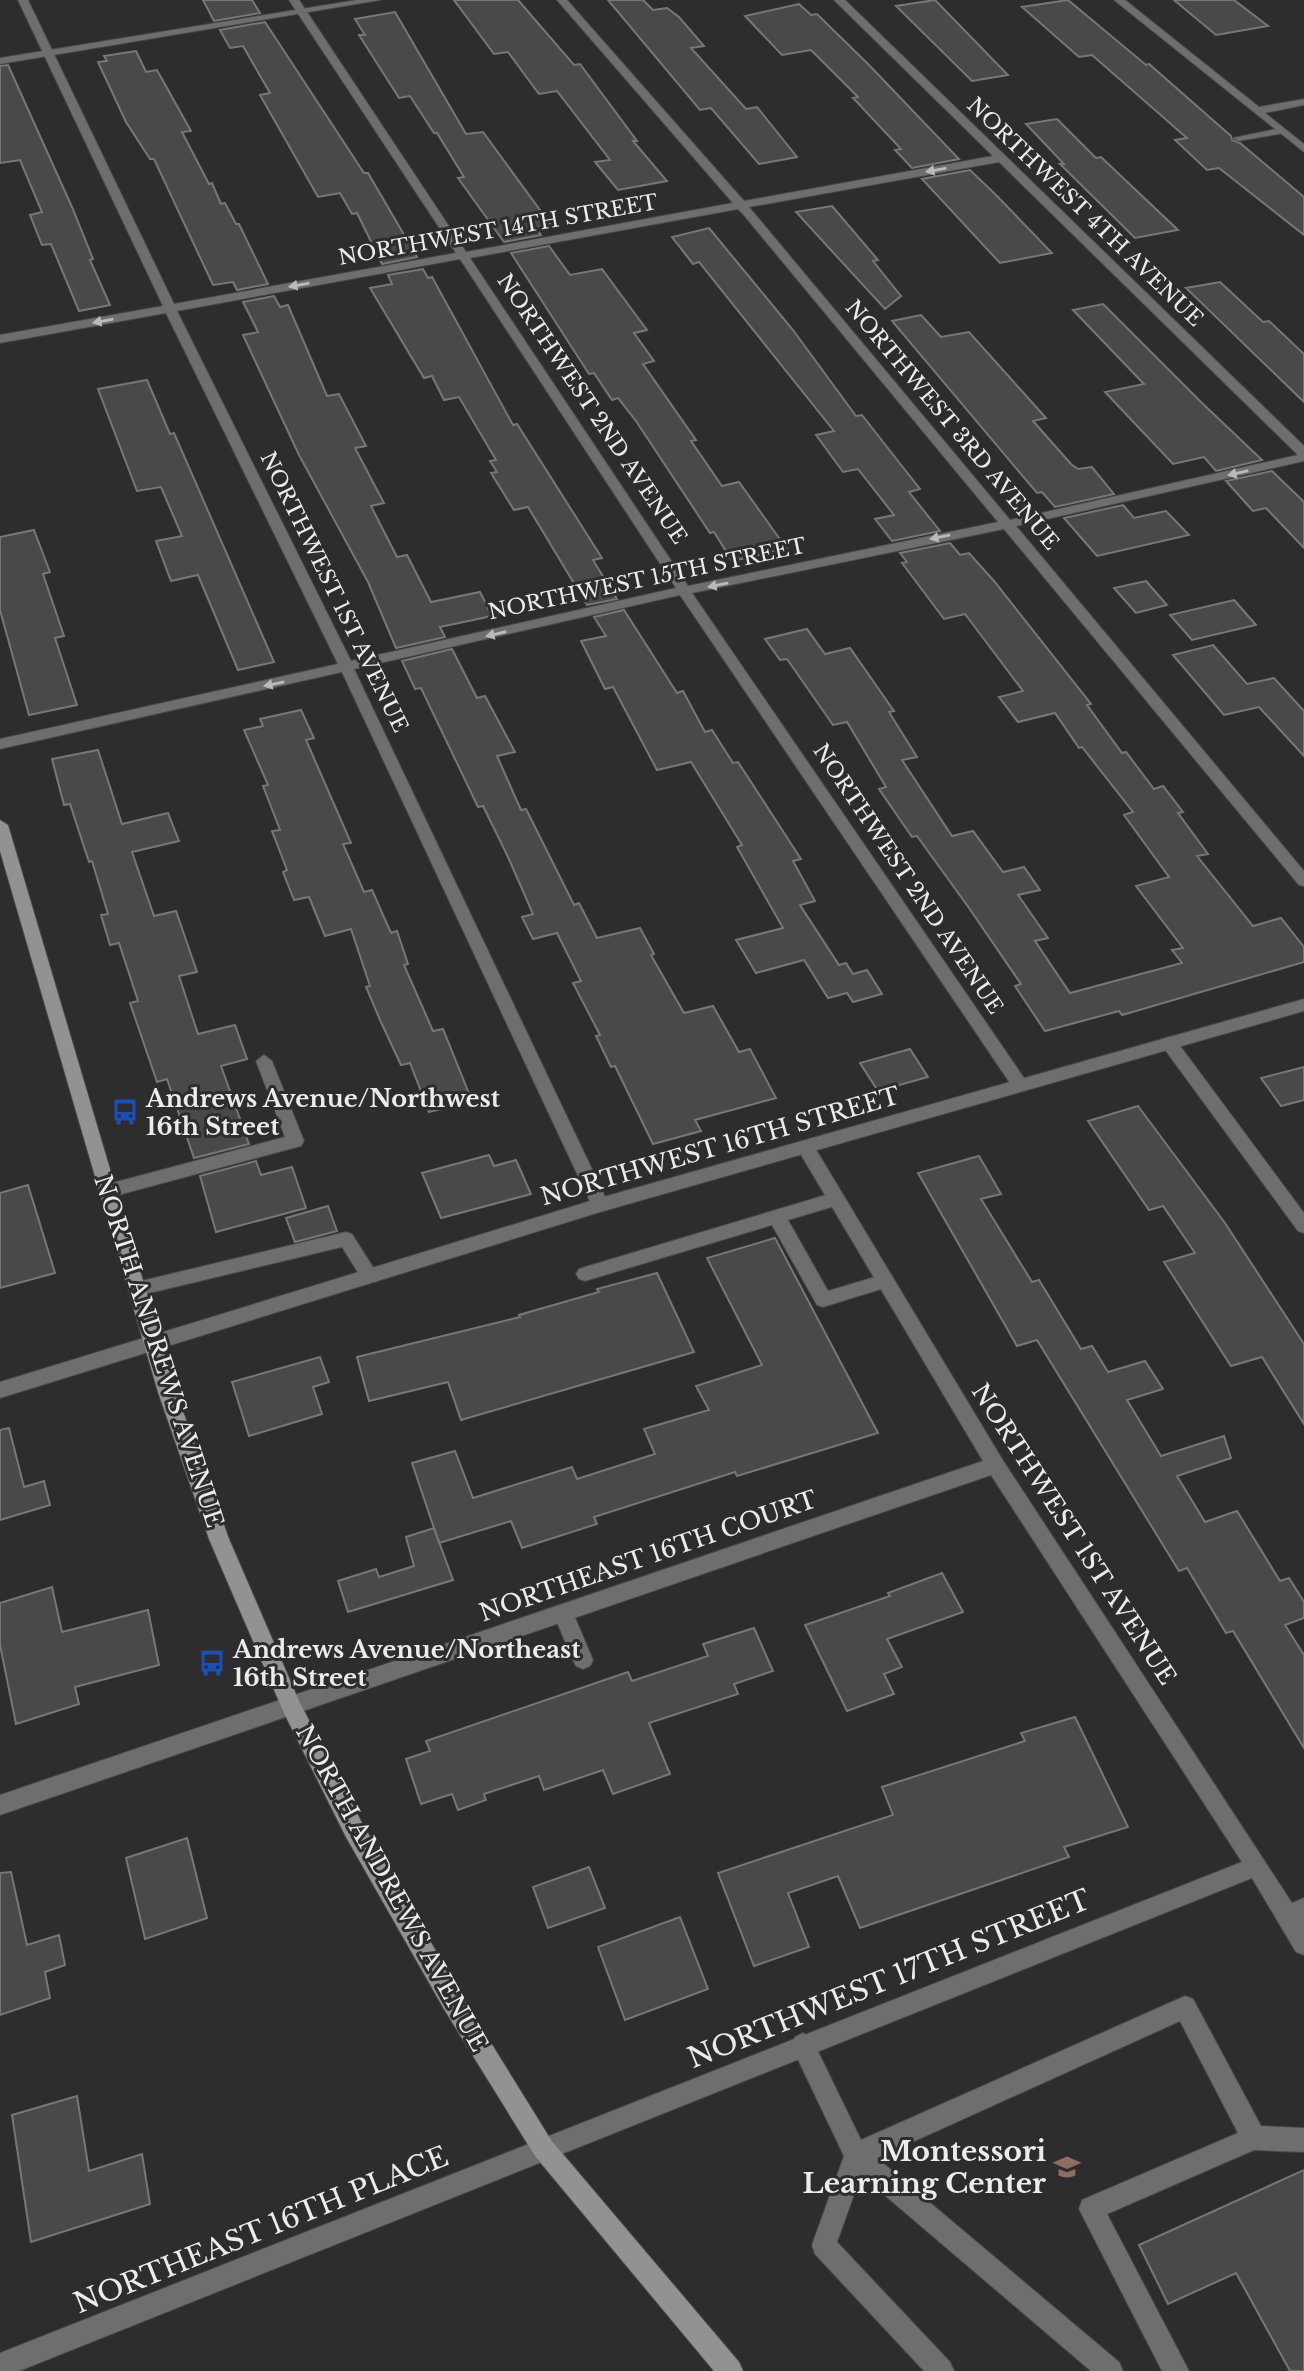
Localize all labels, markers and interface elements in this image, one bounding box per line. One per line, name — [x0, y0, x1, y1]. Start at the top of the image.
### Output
street label: NORTHWEST 4TH AVENUE — [962, 92, 1208, 332]
one-way arrow — [925, 165, 947, 176]
street label: NORTHWEST 14TH STREET — [336, 189, 660, 271]
street label: NORTHWEST 2ND AVENUE — [492, 269, 692, 549]
one-way arrow — [288, 280, 310, 291]
street label: NORTHWEST 3RD AVENUE — [840, 295, 1064, 555]
one-way arrow — [92, 316, 114, 327]
street label: NORTHWEST 1ST AVENUE — [255, 447, 413, 737]
one-way arrow — [1226, 468, 1248, 479]
one-way arrow — [929, 532, 951, 543]
street label: NORTHWEST 15TH STREET — [486, 533, 808, 625]
one-way arrow — [707, 579, 729, 590]
one-way arrow — [485, 628, 507, 639]
one-way arrow — [263, 678, 285, 689]
street label: NORTHWEST 2ND AVENUE — [808, 739, 1008, 1019]
street label: NORTHWEST 16TH STREET — [537, 1081, 903, 1211]
place label: Andrews Avenue/Northwest 16th Street — [145, 1084, 501, 1141]
bus stop icon: Andrews Avenue/Northwest 16th Street — [110, 1097, 140, 1127]
street label: NORTH ANDREWS AVENUE — [88, 1171, 230, 1531]
street label: NORTHWEST 1ST AVENUE — [966, 1378, 1182, 1690]
street label: NORTHEAST 16TH COURT — [476, 1485, 820, 1627]
place label: Andrews Avenue/Northeast 16th Street — [232, 1635, 581, 1692]
bus stop icon: Andrews Avenue/Northeast 16th Street — [197, 1648, 227, 1678]
street label: NORTH ANDREWS AVENUE — [290, 1720, 494, 2056]
street label: NORTHWEST 17TH STREET — [683, 1882, 1096, 2076]
place label: Montessori Learning Center — [803, 2134, 1046, 2201]
street label: NORTHEAST 16TH PLACE — [69, 2139, 453, 2321]
school or university icon: Montessori Learning Center — [1052, 2152, 1082, 2182]

